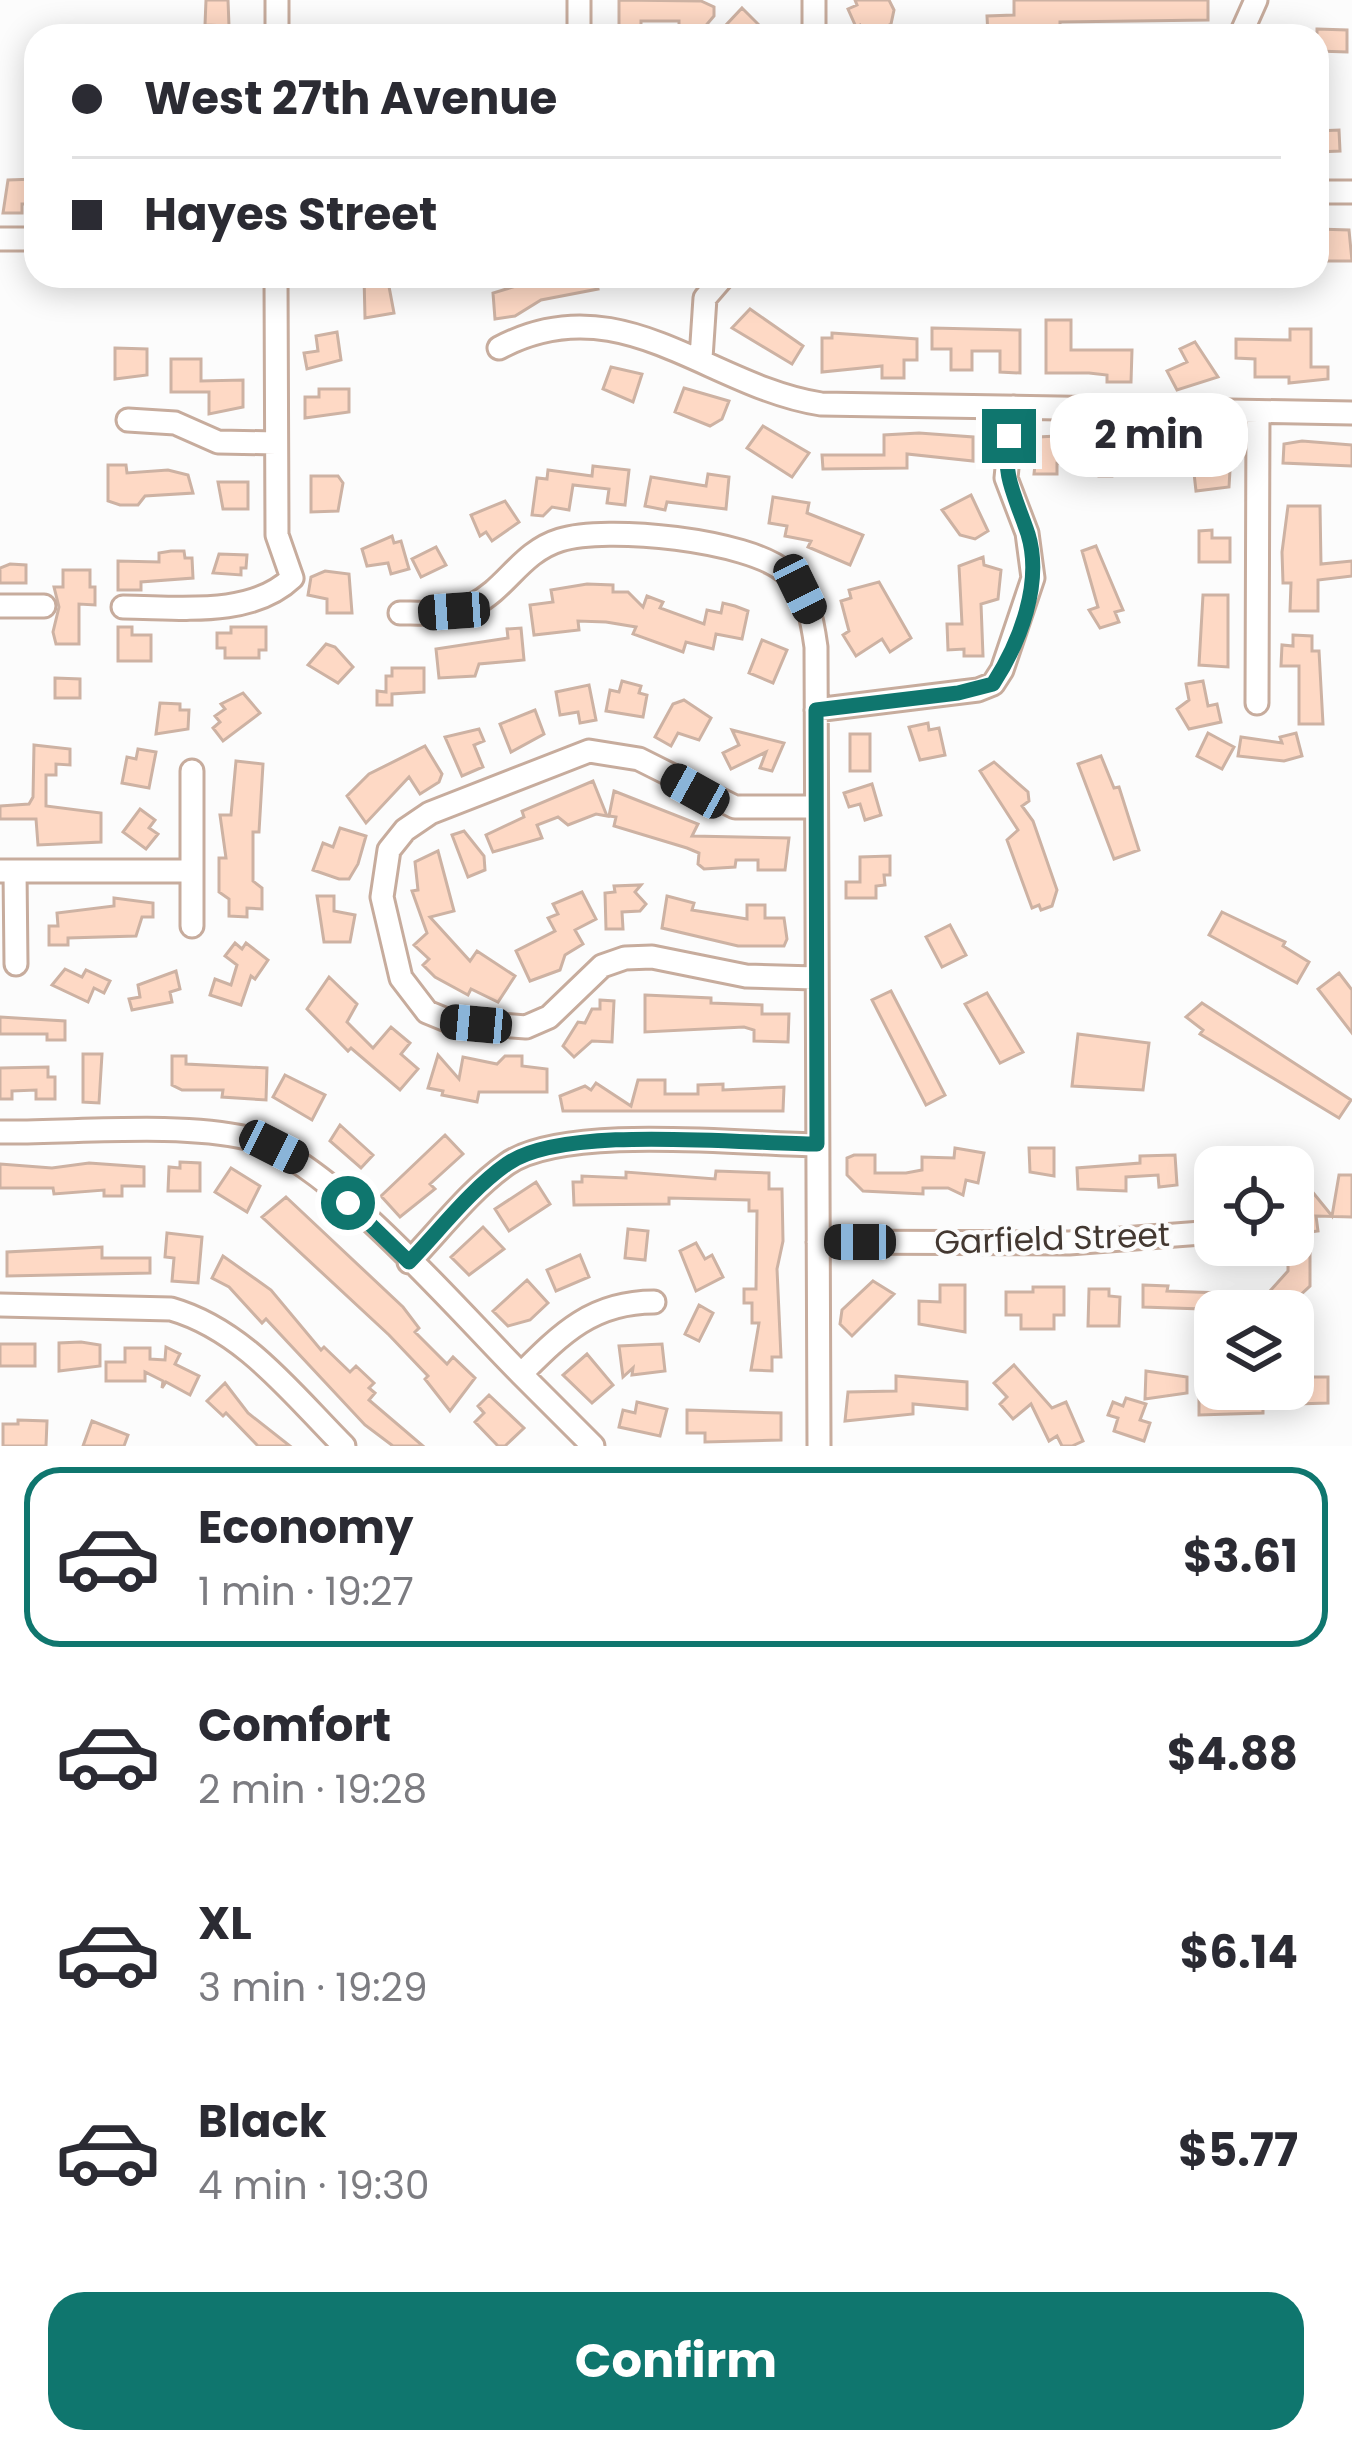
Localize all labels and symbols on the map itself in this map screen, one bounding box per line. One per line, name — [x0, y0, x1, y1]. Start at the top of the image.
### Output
callout: 2 min — [1051, 394, 1249, 478]
route end — [982, 409, 1036, 463]
car — [768, 549, 832, 629]
car — [417, 591, 491, 631]
car — [655, 758, 735, 824]
car — [439, 1003, 513, 1045]
car — [234, 1115, 314, 1179]
route start — [321, 1176, 375, 1230]
street label: Garfield Street — [933, 1211, 1171, 1266]
car — [824, 1224, 896, 1260]

